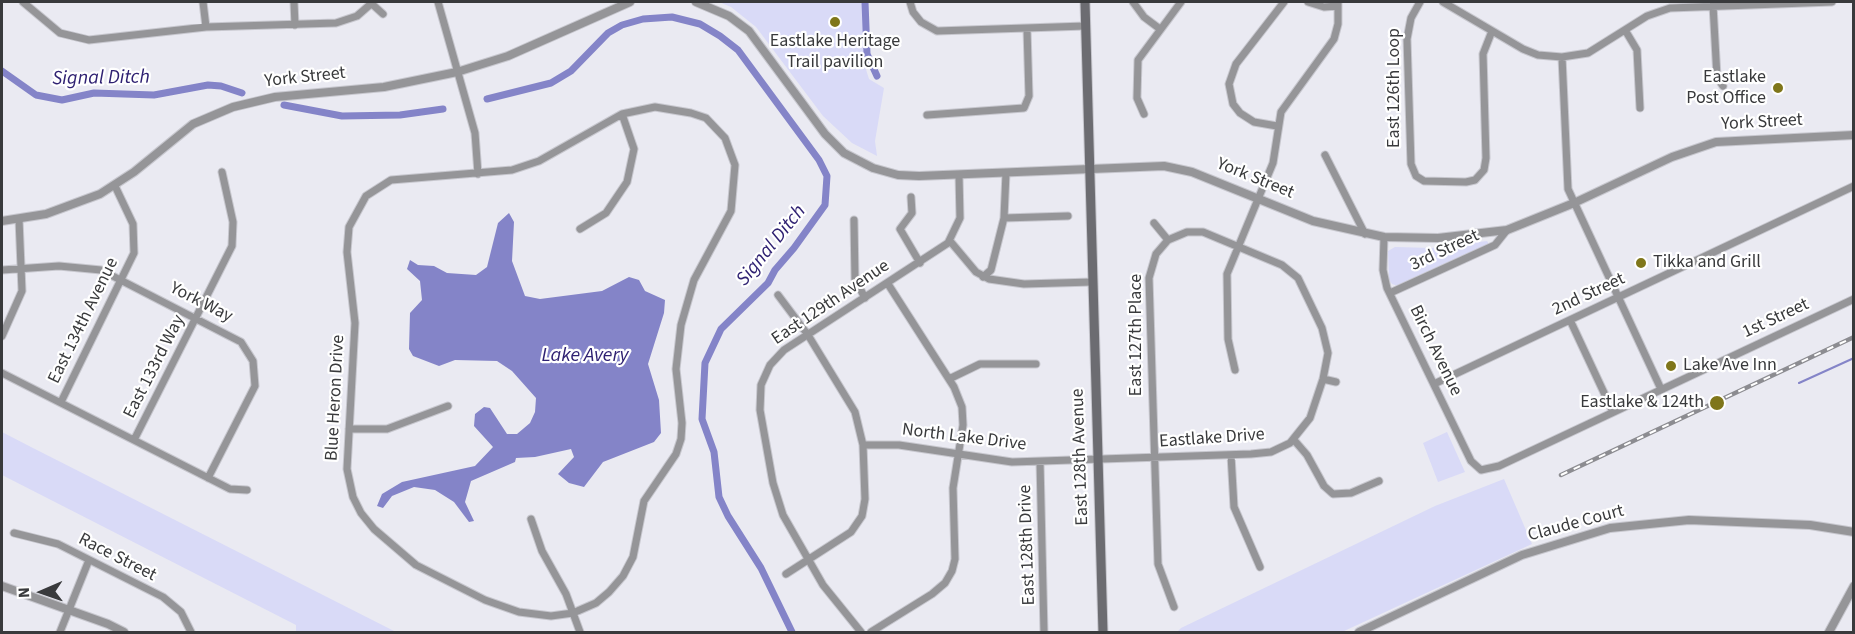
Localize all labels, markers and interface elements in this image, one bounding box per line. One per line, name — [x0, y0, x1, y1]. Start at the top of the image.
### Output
marker: Eastlake Heritage Trail pavilion — [828, 15, 842, 29]
street label: East 126th Loop — [1384, 28, 1406, 148]
place label: Eastlake Heritage Trail pavilion — [770, 31, 900, 74]
street label: York Street — [263, 63, 347, 93]
water label: Signal Ditch — [52, 66, 150, 92]
place label: Eastlake Post Office — [1686, 67, 1766, 110]
marker: Eastlake Post Office — [1771, 81, 1785, 95]
street label: York Street — [1721, 110, 1803, 136]
street label: York Street — [1213, 154, 1297, 204]
water label: Signal Ditch — [732, 200, 812, 292]
street label: 3rd Street — [1407, 226, 1483, 276]
place label: Tikka and Grill — [1653, 252, 1761, 274]
street label: East 134th Avenue — [44, 255, 124, 387]
street label: East 129th Avenue — [768, 256, 894, 350]
marker: Tikka and Grill — [1634, 256, 1648, 270]
street label: 2nd Street — [1549, 269, 1629, 321]
street label: East 127th Place — [1126, 274, 1148, 396]
street label: York Way — [166, 278, 236, 328]
street label: 1st Street — [1739, 294, 1813, 344]
street label: Birch Avenue — [1404, 302, 1466, 400]
street label: East 133rd Way — [120, 312, 190, 422]
street label: Blue Heron Drive — [322, 334, 350, 462]
water label: Lake Avery — [542, 345, 628, 369]
place label: Lake Ave Inn — [1683, 355, 1777, 377]
marker: Lake Ave Inn — [1664, 359, 1678, 373]
street label: East 128th Avenue — [1068, 388, 1094, 526]
place label: Eastlake & 124th — [1580, 392, 1704, 414]
marker: Eastlake & 124th — [1708, 394, 1726, 412]
street label: North Lake Drive — [901, 420, 1027, 456]
street label: Eastlake Drive — [1159, 425, 1265, 453]
street label: East 128th Drive — [1015, 484, 1041, 606]
street label: Claude Court — [1526, 501, 1626, 547]
street label: Race Street — [74, 529, 160, 587]
north arrow — [12, 562, 72, 622]
text: N — [13, 587, 35, 598]

